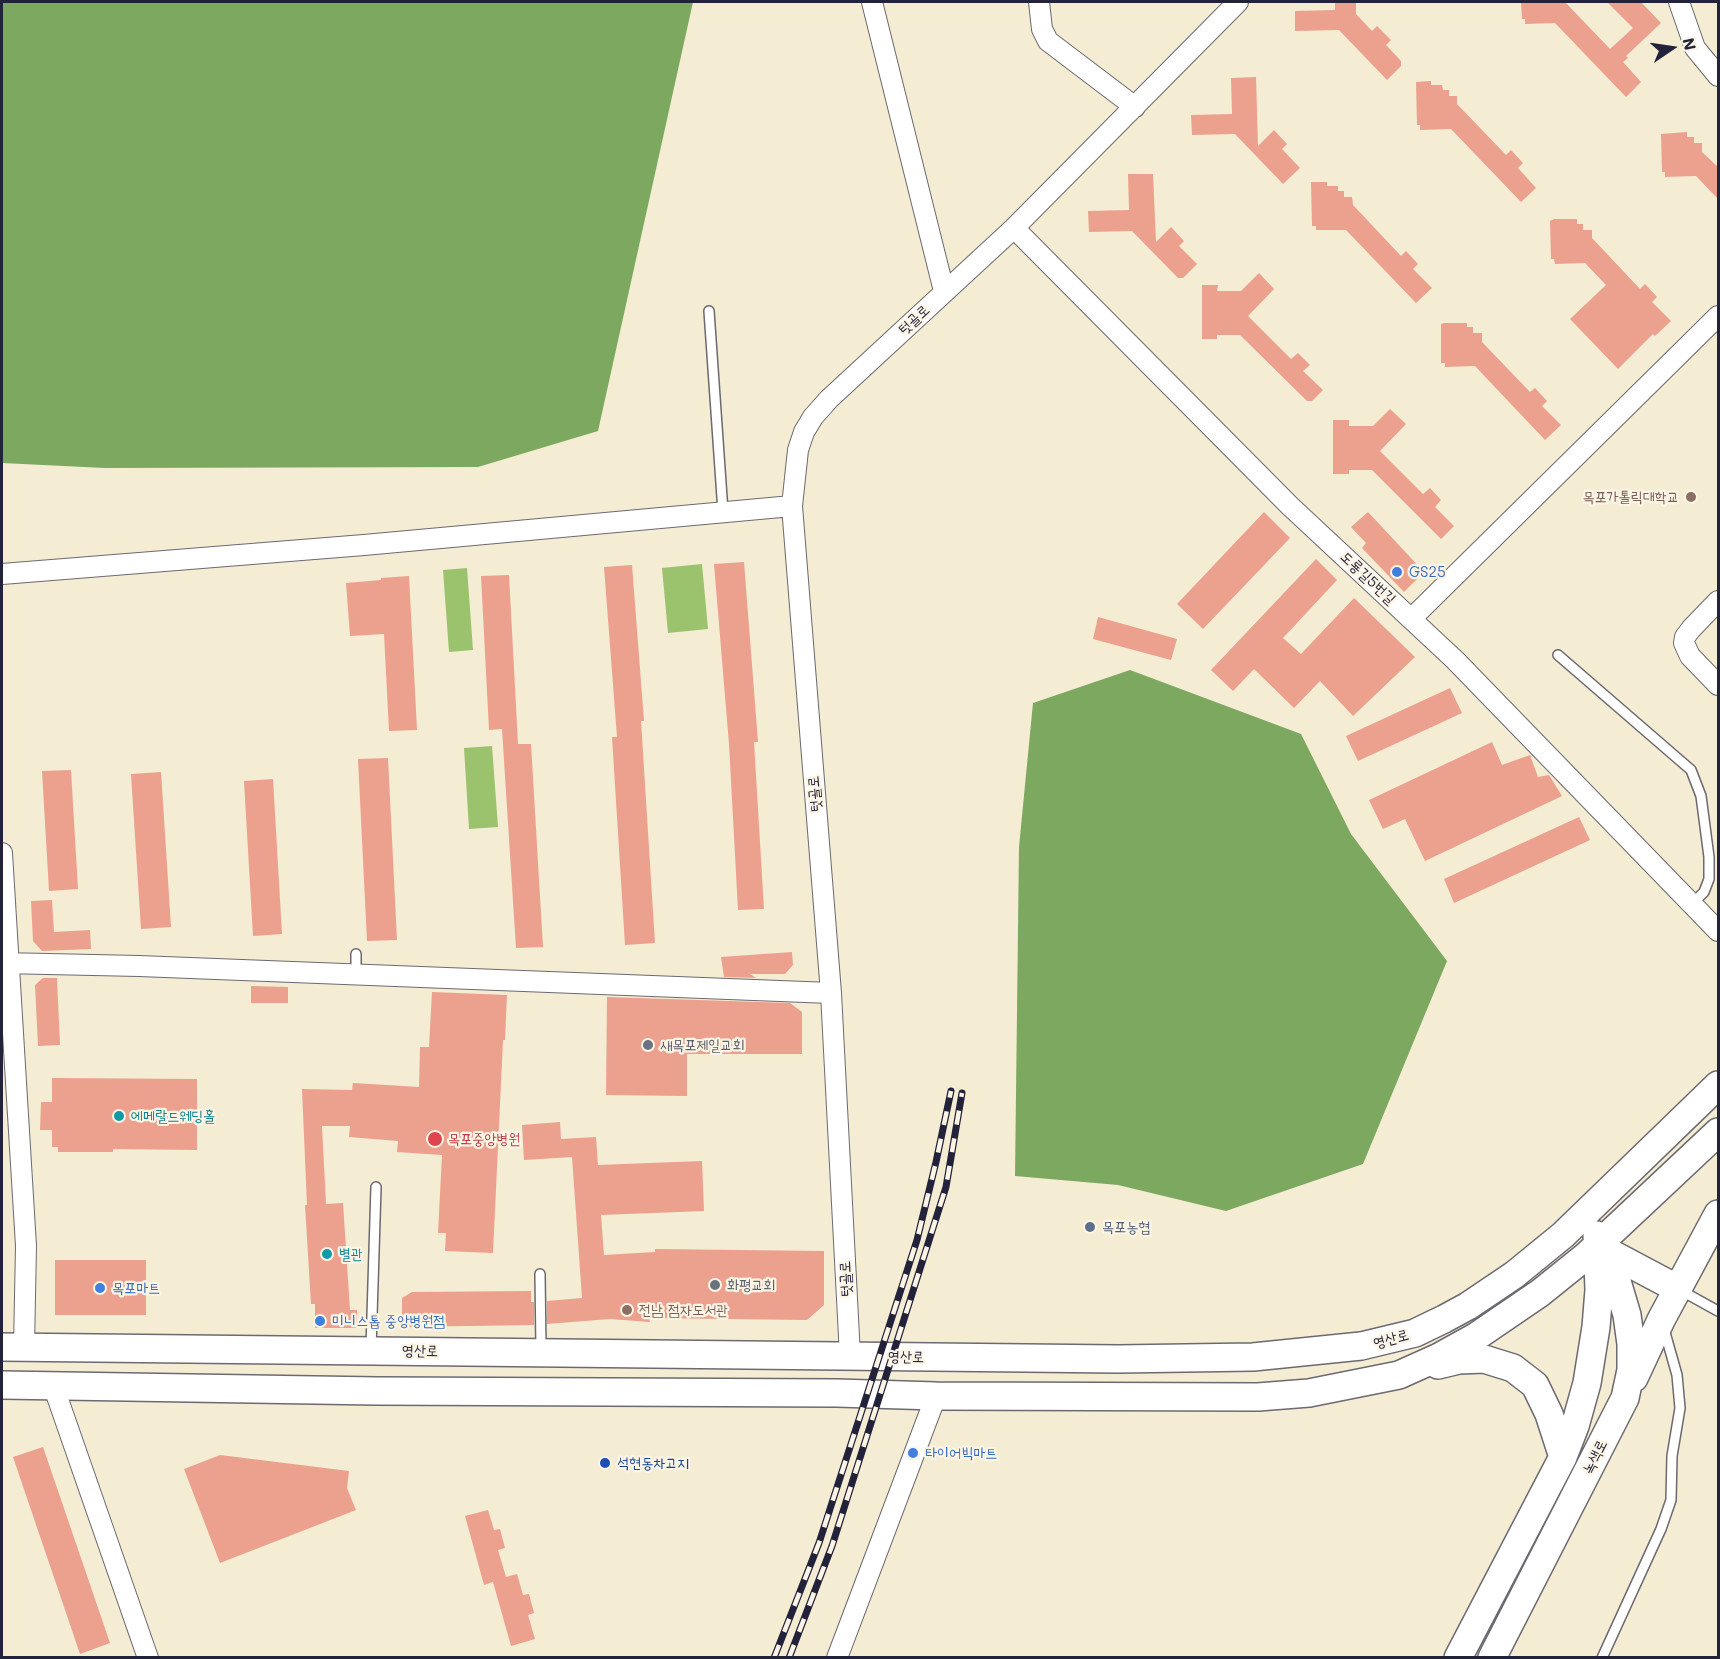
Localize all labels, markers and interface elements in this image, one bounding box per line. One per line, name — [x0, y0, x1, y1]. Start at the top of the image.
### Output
north arrow — [1642, 18, 1702, 78]
text: N — [1678, 36, 1702, 52]
street label: 텃골로 — [895, 301, 933, 339]
place label: 목포가톨릭대학교 — [1582, 488, 1679, 506]
marker: 목포가톨릭대학교 — [1684, 490, 1698, 504]
street label: 도룡길5번길 — [1337, 548, 1399, 608]
place label: GS25 — [1409, 563, 1446, 581]
marker: GS25 — [1390, 565, 1404, 579]
street label: 텃골로 — [804, 775, 826, 813]
place label: 새목포제일교회 — [660, 1036, 744, 1054]
marker: 새목포제일교회 — [641, 1038, 655, 1052]
place label: 에메랄드웨딩홀 — [131, 1107, 215, 1125]
marker: 에메랄드웨딩홀 — [112, 1109, 126, 1123]
marker: 목포중앙병원 — [426, 1130, 444, 1148]
place label: 목포중앙병원 — [448, 1130, 520, 1148]
place label: 목포농협 — [1102, 1218, 1150, 1236]
marker: 목포농협 — [1083, 1220, 1097, 1234]
place label: 별관 — [339, 1245, 363, 1263]
marker: 별관 — [320, 1247, 334, 1261]
street label: 텃골로 — [836, 1260, 856, 1298]
place label: 화평교회 — [727, 1276, 775, 1294]
marker: 화평교회 — [708, 1278, 722, 1292]
place label: 목포마트 — [112, 1279, 160, 1297]
marker: 목포마트 — [93, 1281, 107, 1295]
place label: 전남 점자도서관 — [639, 1301, 728, 1319]
marker: 전남 점자도서관 — [620, 1303, 634, 1317]
place label: 미니스톱 중앙병원점 — [332, 1312, 445, 1330]
marker: 미니스톱 중앙병원점 — [313, 1314, 327, 1328]
street label: 영산로 — [1371, 1326, 1411, 1352]
street label: 영산로 — [402, 1342, 438, 1360]
street label: 영산로 — [888, 1348, 924, 1366]
street label: 녹색로 — [1579, 1437, 1611, 1477]
place label: 타이어빅마트 — [925, 1444, 997, 1462]
marker: 타이어빅마트 — [906, 1446, 920, 1460]
place label: 석현동차고지 — [617, 1454, 689, 1472]
marker: 석현동차고지 — [598, 1456, 612, 1470]

